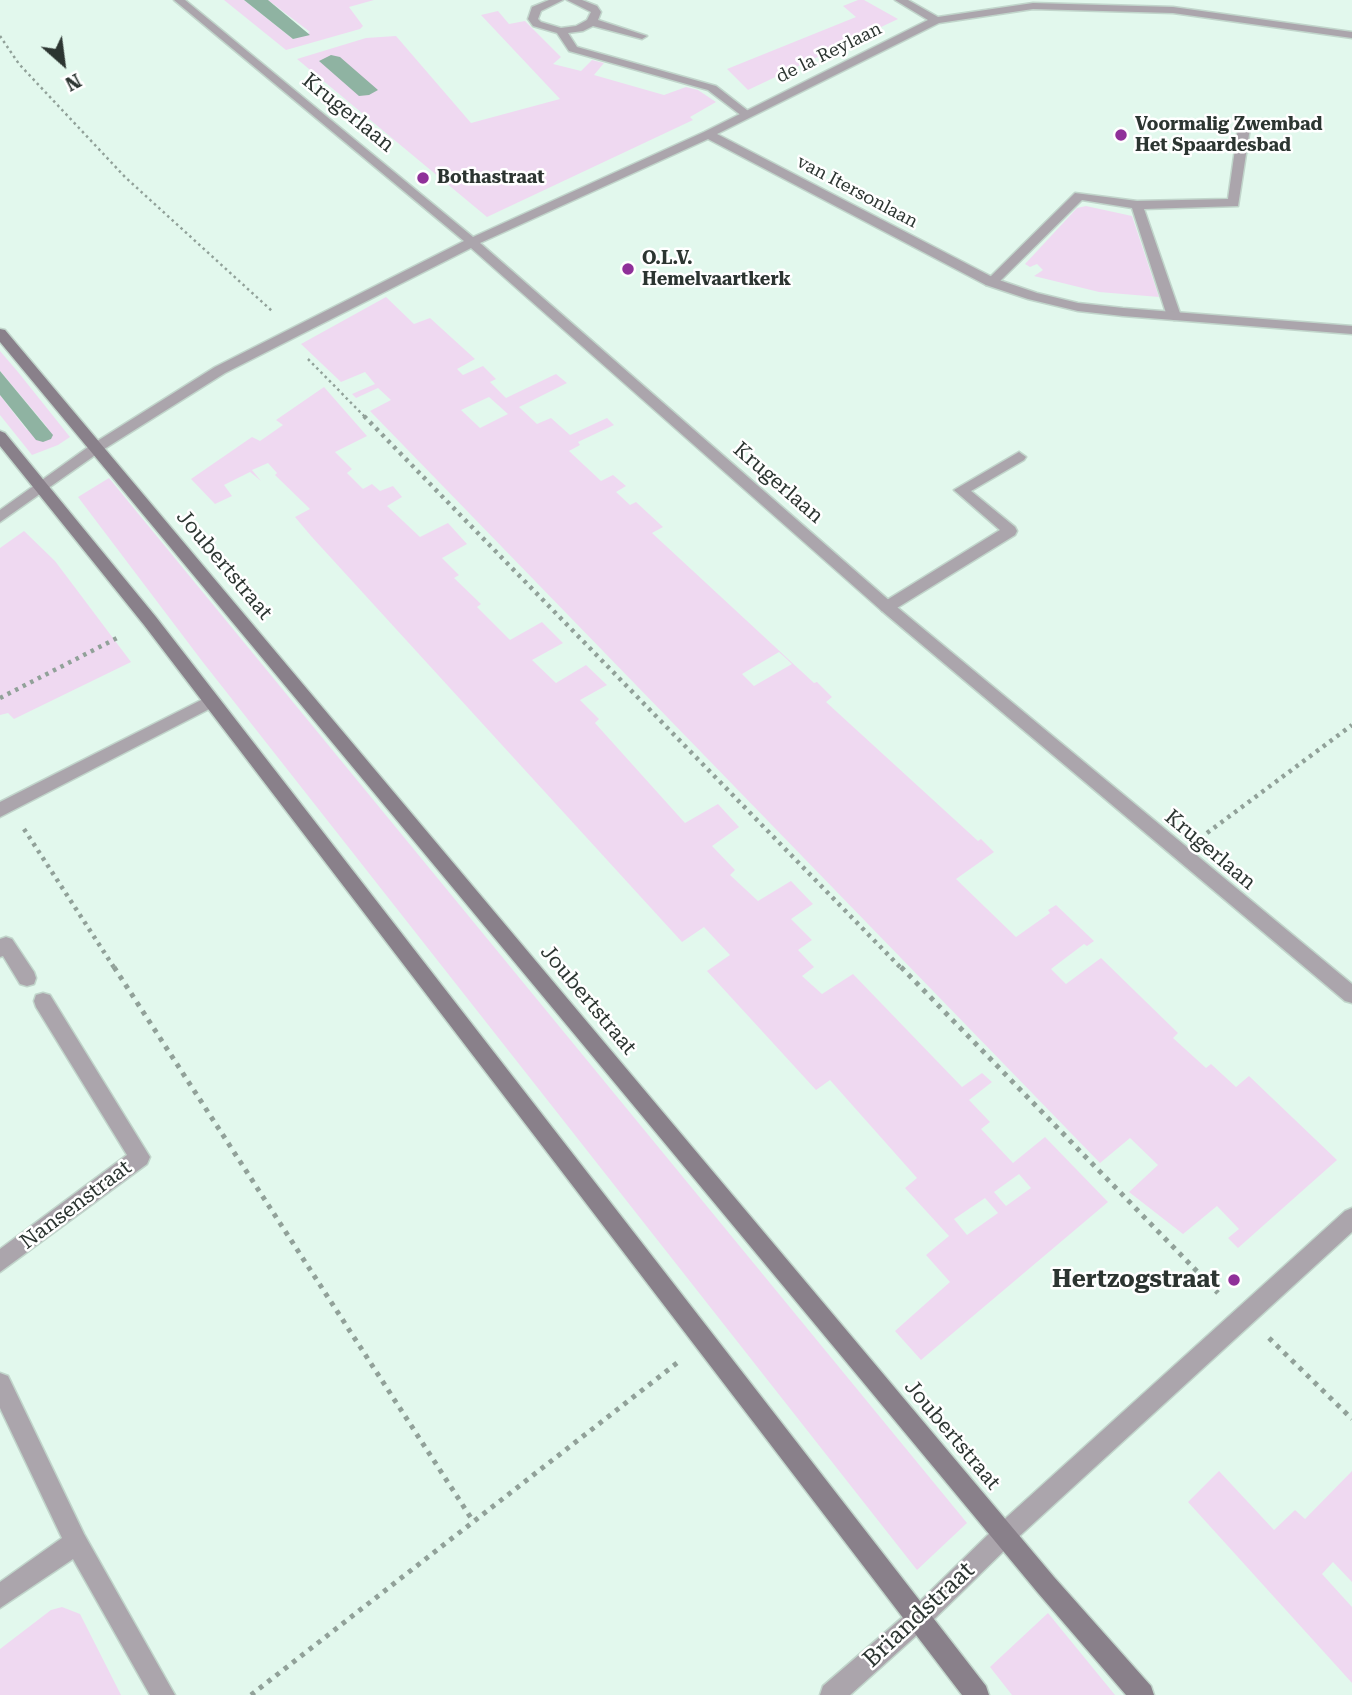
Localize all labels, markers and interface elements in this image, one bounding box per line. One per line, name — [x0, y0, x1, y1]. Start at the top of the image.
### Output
street label: de la Reylaan — [773, 18, 885, 88]
north arrow — [28, 28, 98, 98]
text: N — [61, 68, 85, 96]
street label: Krugerlaan — [297, 68, 399, 158]
place label: Voormalig Zwembad Het Spaardesbad — [1135, 114, 1322, 156]
marker: Voormalig Zwembad Het Spaardesbad — [1113, 127, 1129, 143]
street label: van Itersonlaan — [793, 151, 921, 233]
place label: Bothastraat — [437, 167, 545, 189]
marker: Bothastraat — [415, 170, 431, 186]
place label: O.L.V. Hemelvaartkerk — [642, 248, 791, 290]
marker: O.L.V. Hemelvaartkerk — [620, 261, 636, 277]
street label: Krugerlaan — [728, 437, 828, 529]
street label: Joubertstraat — [171, 505, 277, 625]
street label: Krugerlaan — [1159, 805, 1261, 895]
street label: Joubertstraat — [535, 940, 641, 1060]
street label: Nansenstraat — [15, 1155, 137, 1255]
place label: Hertzogstraat — [1052, 1266, 1220, 1294]
marker: Hertzogstraat — [1226, 1272, 1242, 1288]
street label: Joubertstraat — [899, 1375, 1005, 1495]
street label: Briandstraat — [857, 1556, 981, 1674]

